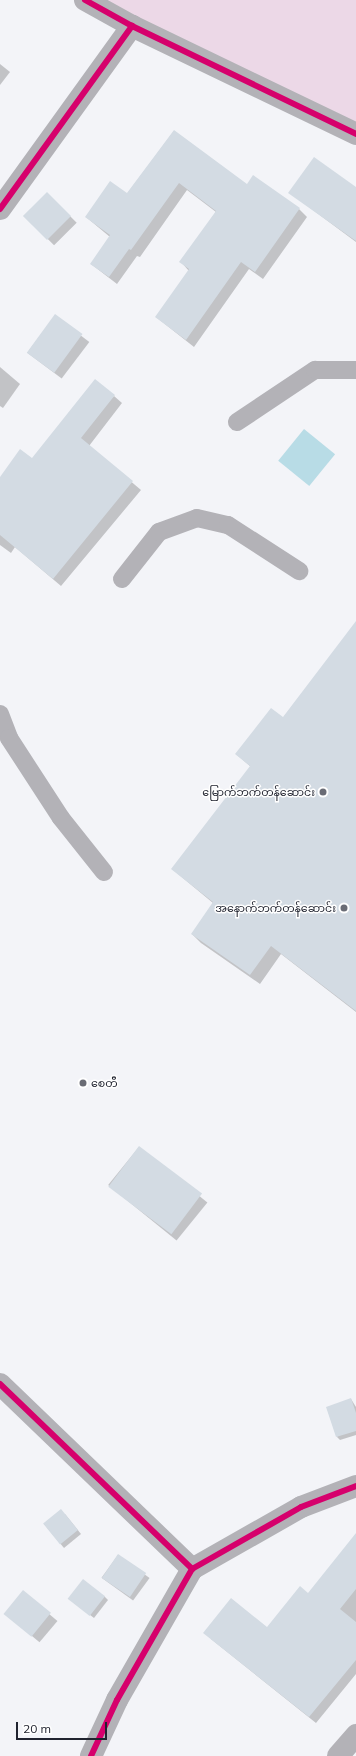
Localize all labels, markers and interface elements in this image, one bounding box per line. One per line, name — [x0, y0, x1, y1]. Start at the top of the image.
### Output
place label: မြောက်ဘက်တန်ဆောင်း — [202, 785, 315, 799]
marker: မြောက်ဘက်တန်ဆောင်း — [318, 787, 328, 797]
place label: အနောက်ဘက်တန်ဆောင်း — [215, 901, 336, 915]
marker: အနောက်ဘက်တန်ဆောင်း — [339, 903, 349, 913]
place label: စေတီ — [91, 1076, 118, 1090]
marker: စေတီ — [78, 1078, 88, 1088]
scale bar — [18, 1714, 109, 1740]
text: 20 m — [23, 1721, 51, 1736]

